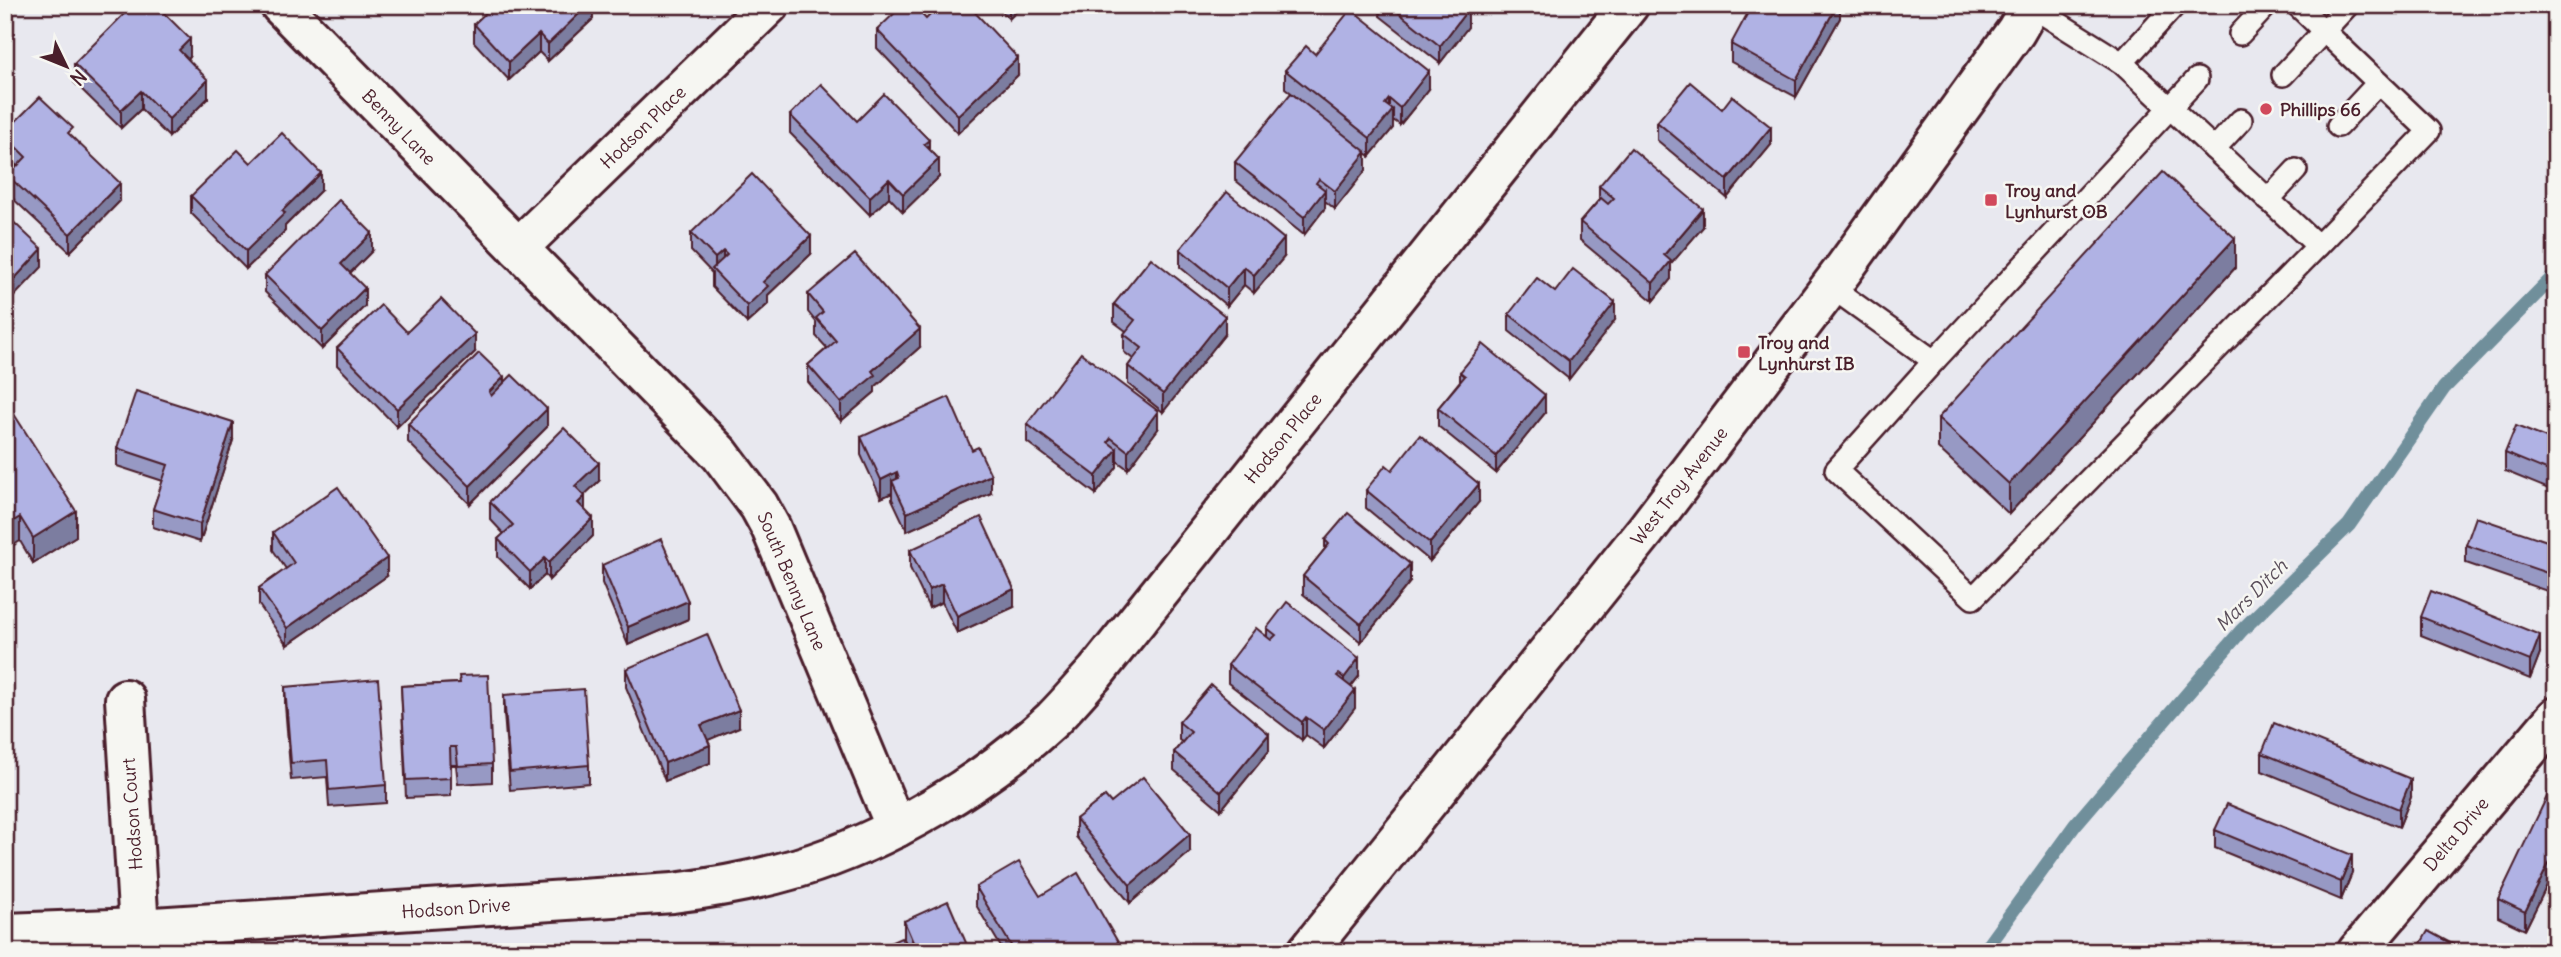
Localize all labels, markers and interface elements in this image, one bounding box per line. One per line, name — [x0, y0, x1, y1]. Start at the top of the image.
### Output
north arrow — [32, 32, 102, 102]
text: N — [65, 65, 92, 91]
street label: Hodson Place — [595, 80, 691, 174]
street label: Benny Lane — [357, 84, 441, 170]
place label: Phillips 66 — [2280, 98, 2361, 121]
marker: Phillips 66 — [2258, 101, 2274, 117]
place label: Troy and Lynhurst OB — [2005, 179, 2108, 223]
marker: Troy and Lynhurst OB — [1983, 192, 1999, 208]
place label: Troy and Lynhurst IB — [1758, 331, 1855, 375]
marker: Troy and Lynhurst IB — [1736, 344, 1752, 360]
street label: Hodson Place — [1239, 388, 1327, 488]
street label: West Troy Avenue — [1626, 422, 1732, 550]
street label: South Benny Lane — [752, 508, 832, 654]
water label: Mars Ditch — [2210, 553, 2293, 636]
street label: Hodson Court — [117, 757, 147, 871]
street label: Delta Drive — [2418, 792, 2494, 876]
street label: Hodson Drive — [401, 893, 511, 923]

